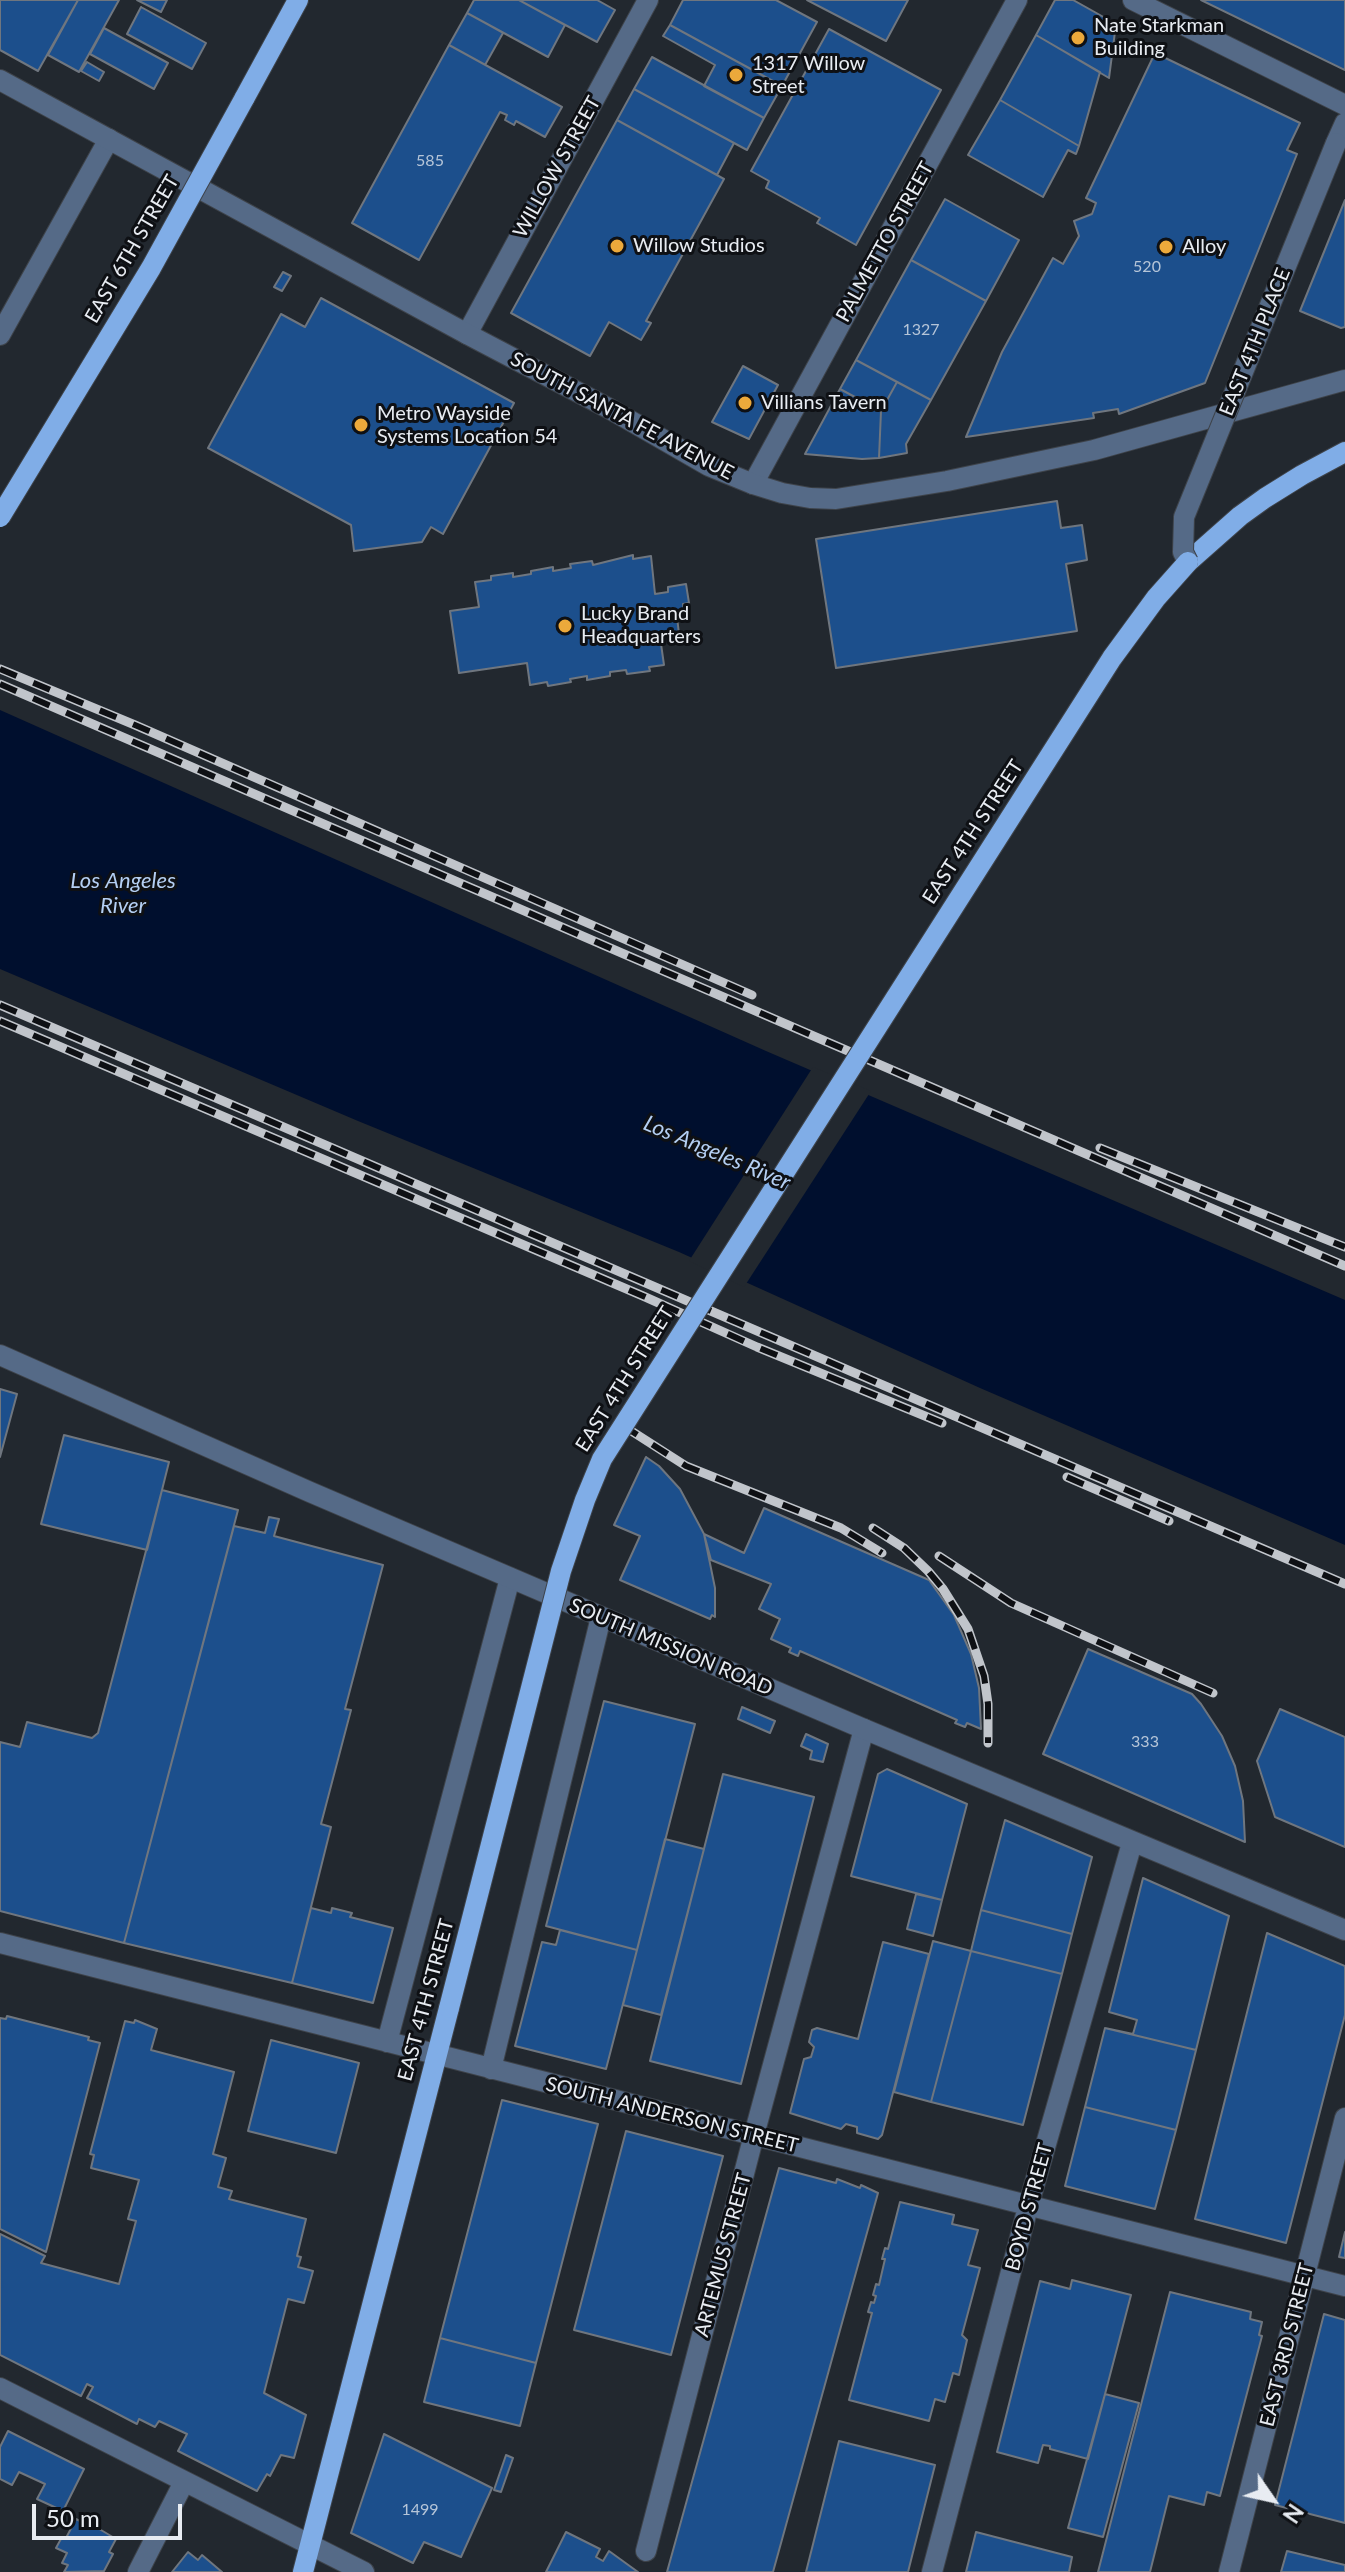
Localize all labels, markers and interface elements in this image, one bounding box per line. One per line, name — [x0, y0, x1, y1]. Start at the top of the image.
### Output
place label: Nate Starkman Building — [1094, 14, 1224, 61]
marker: Nate Starkman Building — [1069, 29, 1087, 47]
place label: 1317 Willow Street — [752, 52, 865, 99]
marker: 1317 Willow Street — [727, 66, 745, 84]
street label: WILLOW STREET — [508, 92, 606, 242]
house number: 585 — [416, 151, 444, 171]
street label: PALMETTO STREET — [831, 158, 939, 326]
street label: EAST 6TH STREET — [80, 171, 184, 327]
place label: Willow Studios — [633, 234, 765, 258]
place label: Alloy — [1182, 235, 1226, 259]
marker: Willow Studios — [608, 237, 626, 255]
marker: Alloy — [1157, 238, 1175, 256]
house number: 520 — [1133, 257, 1161, 277]
street label: EAST 4TH PLACE — [1214, 265, 1296, 419]
house number: 1327 — [902, 320, 940, 340]
street label: SOUTH SANTA FE AVENUE — [506, 347, 738, 485]
place label: Villians Tavern — [761, 391, 887, 415]
marker: Villians Tavern — [736, 394, 754, 412]
place label: Metro Wayside Systems Location 54 — [377, 402, 557, 449]
marker: Metro Wayside Systems Location 54 — [352, 416, 370, 434]
place label: Lucky Brand Headquarters — [581, 602, 701, 649]
marker: Lucky Brand Headquarters — [556, 617, 574, 635]
street label: EAST 4TH STREET — [918, 756, 1028, 908]
water label: Los Angeles River — [70, 868, 176, 920]
water label: Los Angeles River — [640, 1110, 794, 1196]
street label: EAST 4TH STREET — [571, 1302, 679, 1456]
street label: SOUTH MISSION ROAD — [566, 1593, 776, 1701]
house number: 333 — [1131, 1732, 1159, 1752]
street label: EAST 4TH STREET — [393, 1916, 459, 2084]
street label: SOUTH ANDERSON STREET — [543, 2072, 801, 2158]
street label: BOYD STREET — [1000, 2141, 1058, 2273]
street label: ARTEMUS STREET — [690, 2171, 756, 2339]
street label: EAST 3RD STREET — [1255, 2261, 1319, 2429]
north arrow — [1233, 2460, 1313, 2540]
scale bar — [36, 2488, 186, 2538]
text: N — [1277, 2499, 1309, 2528]
house number: 1499 — [401, 2500, 439, 2520]
text: 50 m — [46, 2503, 100, 2532]

